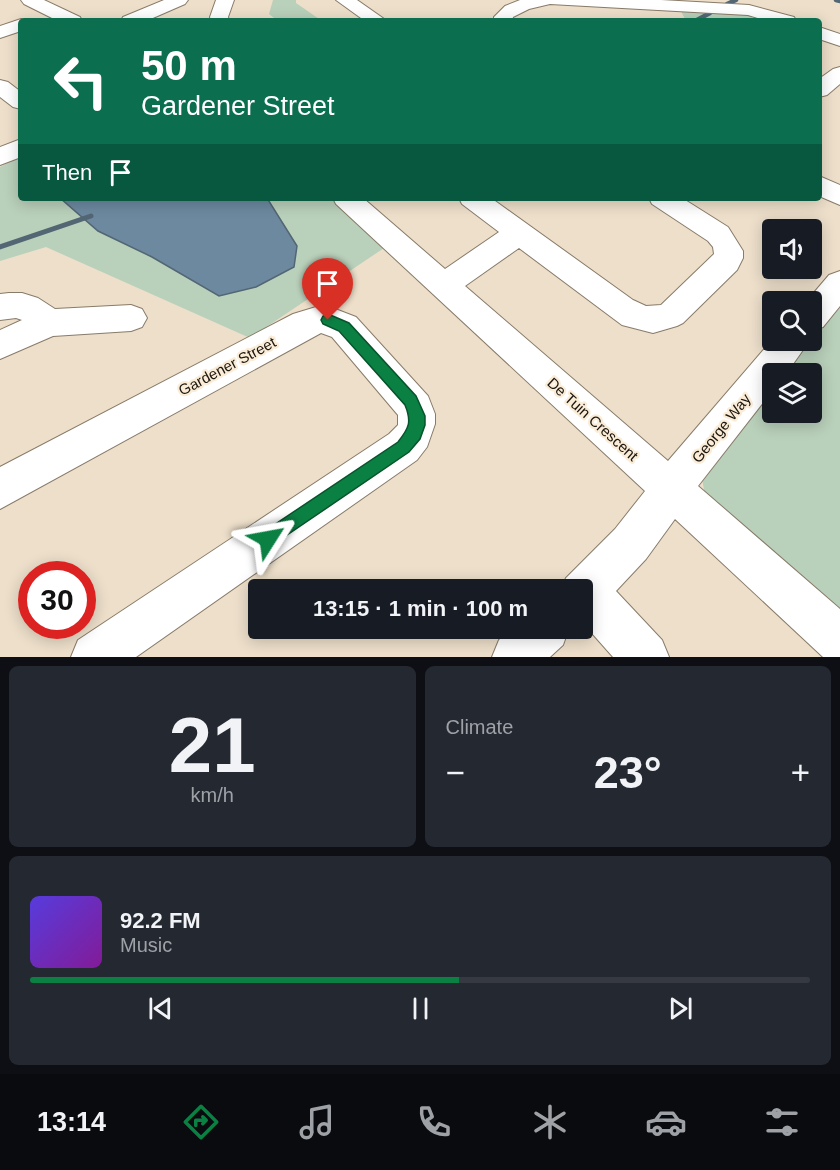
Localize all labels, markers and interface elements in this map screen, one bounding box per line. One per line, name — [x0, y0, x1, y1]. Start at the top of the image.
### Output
icon: left — [42, 42, 120, 120]
text: 50 m — [141, 42, 237, 89]
text: Gardener Street — [141, 91, 335, 121]
icon: arrive — [104, 156, 137, 189]
text: Then — [42, 160, 92, 185]
map controls — [762, 219, 822, 423]
button: sound — [762, 219, 822, 279]
pin — [302, 258, 353, 320]
icon: arrive — [311, 267, 344, 300]
button: search — [762, 291, 822, 351]
street label: Gardener Street — [176, 333, 279, 399]
button: layers — [762, 363, 822, 423]
street label: De Tuin Crescent — [544, 374, 642, 465]
street label: George Way — [688, 390, 754, 466]
position arrow — [236, 507, 300, 571]
speed limit sign: 30 — [18, 561, 96, 639]
text: 13:15 · 1 min · 100 m — [313, 596, 528, 621]
text: 21 — [169, 701, 256, 789]
text: Climate — [446, 716, 513, 738]
text: 23° — [594, 747, 662, 798]
text: − — [446, 754, 465, 791]
text: + — [791, 754, 810, 791]
text: km/h — [191, 784, 234, 806]
text: 92.2 FM — [120, 908, 201, 933]
text: Music — [120, 934, 172, 956]
icon: previous — [144, 992, 177, 1025]
icon: pause — [404, 992, 437, 1025]
icon: next — [664, 992, 697, 1025]
icon: directions — [180, 1101, 222, 1143]
icon: music — [296, 1101, 338, 1143]
icon: phone — [413, 1101, 455, 1143]
icon: climate — [529, 1101, 571, 1143]
icon: car — [645, 1101, 687, 1143]
icon: filters — [761, 1101, 803, 1143]
text: 13:14 — [37, 1107, 106, 1137]

